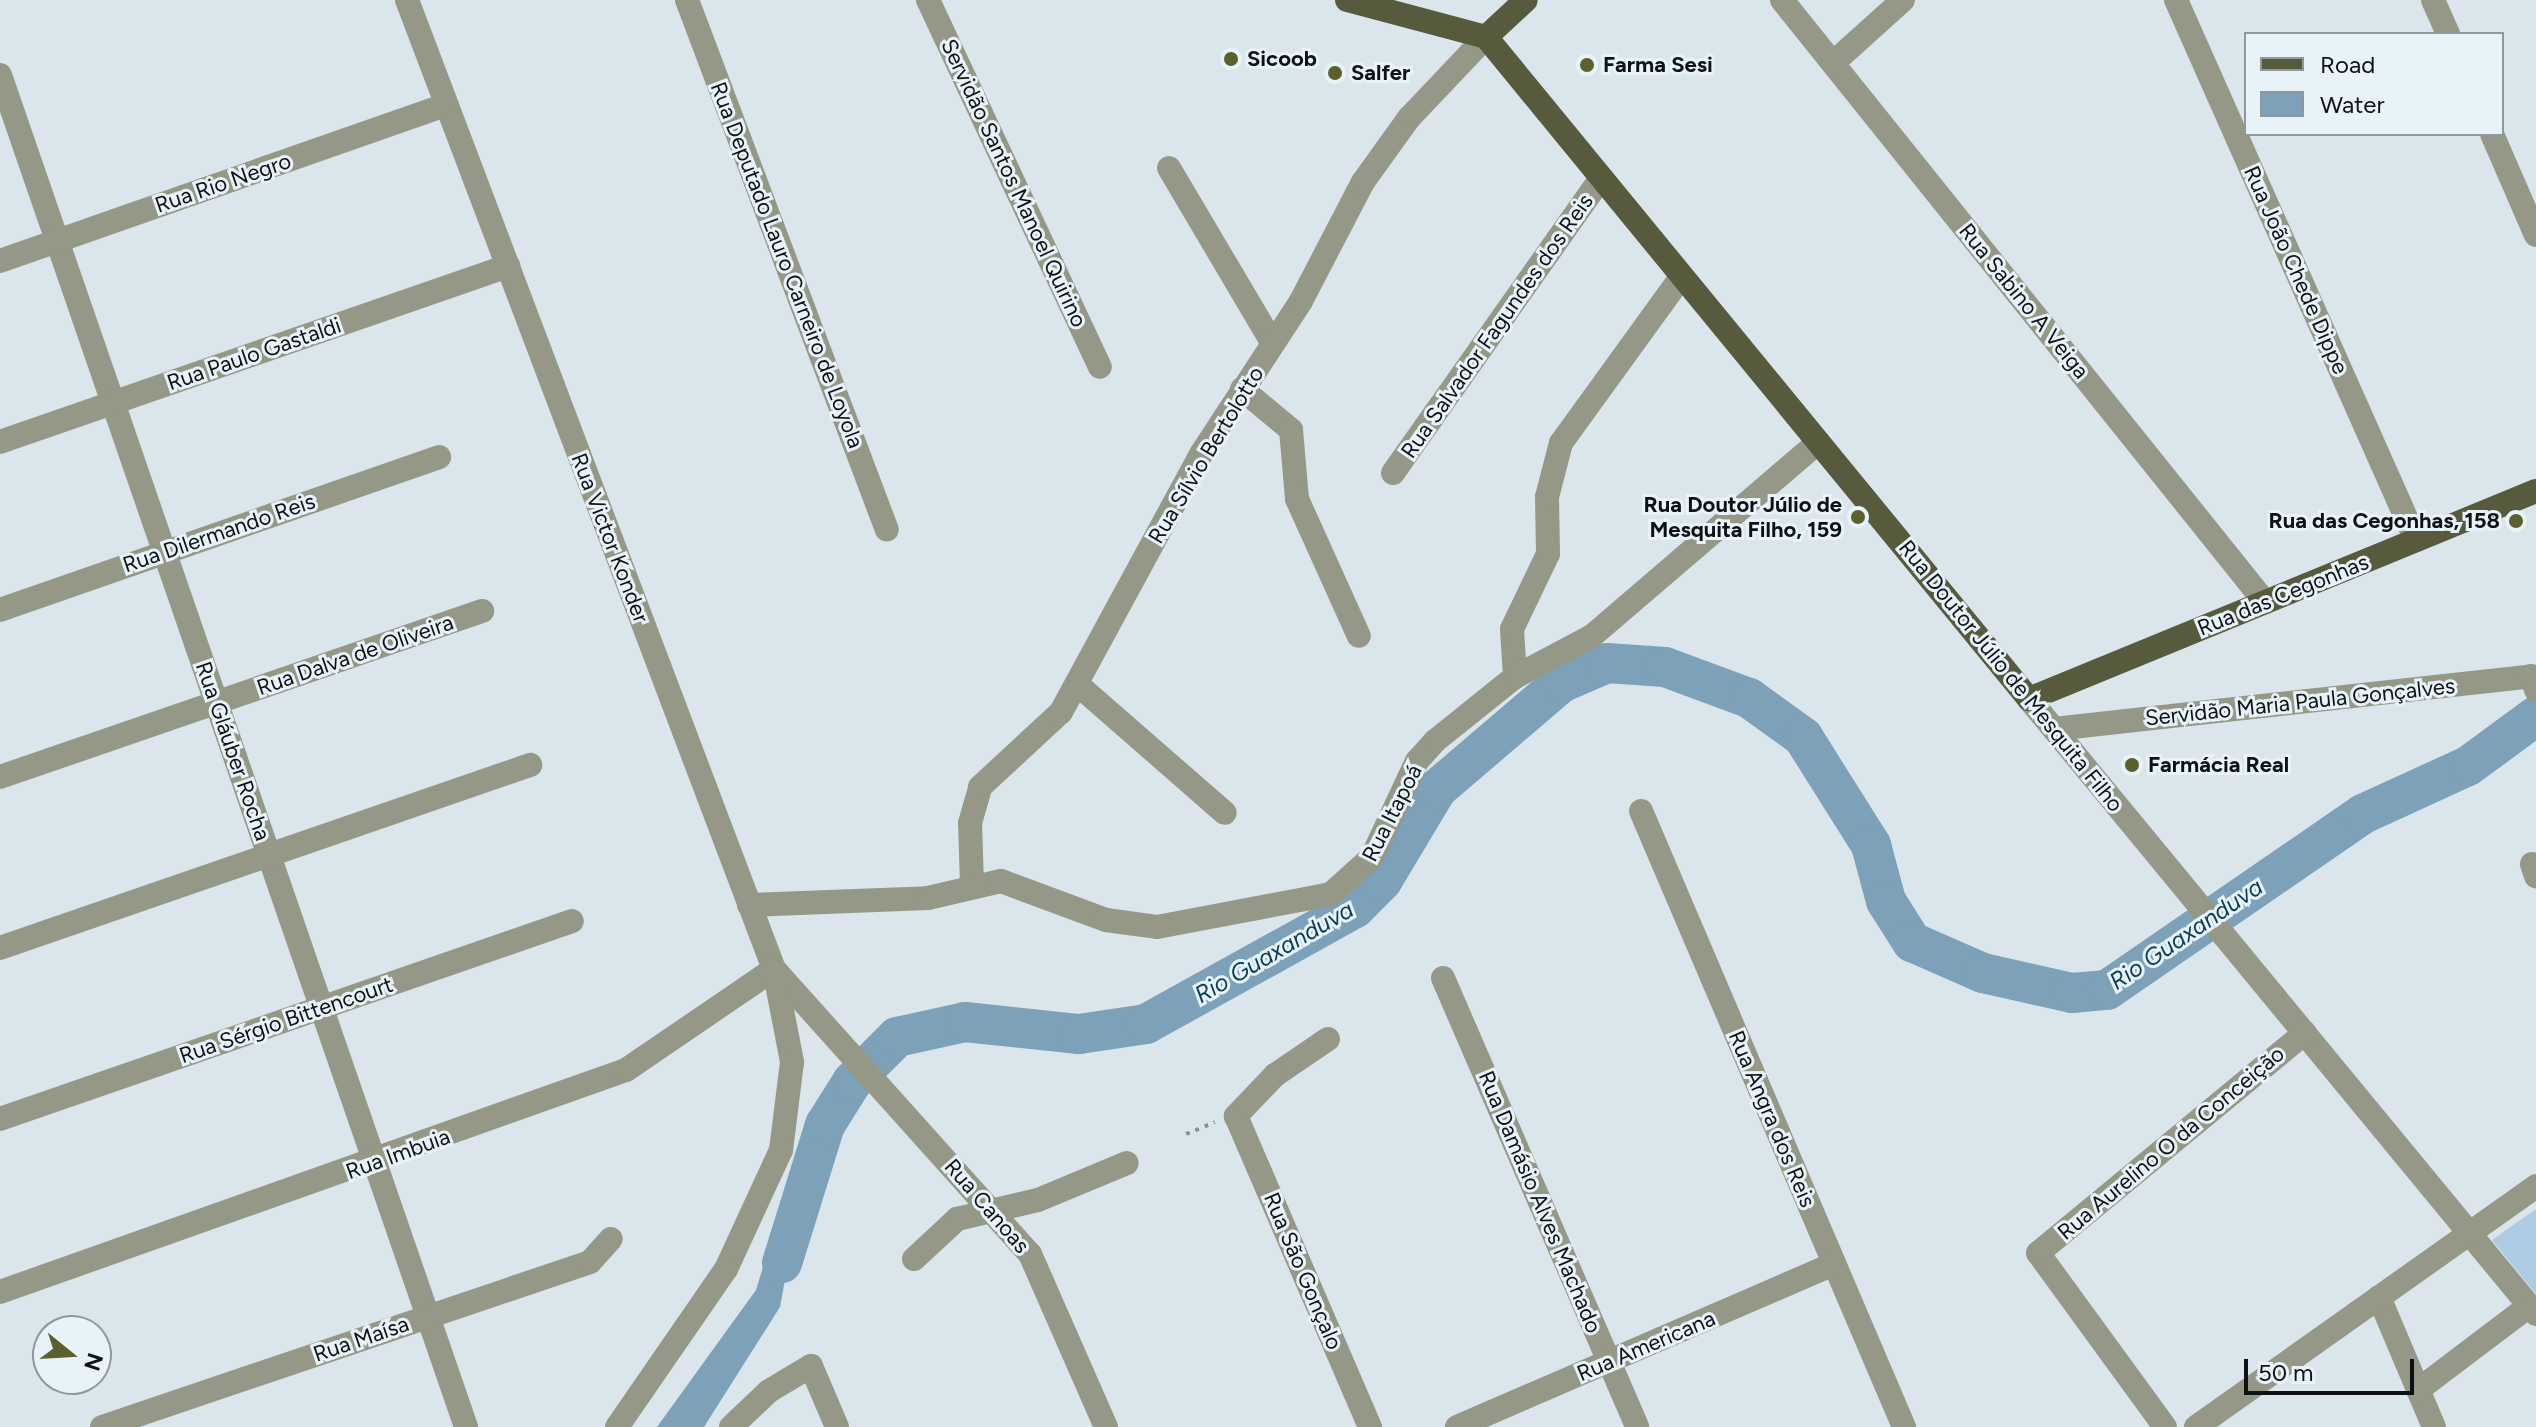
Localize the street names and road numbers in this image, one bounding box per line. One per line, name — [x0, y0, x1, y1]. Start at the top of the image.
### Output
street label: Servidão Santos Manoel Quirino — [936, 35, 1092, 331]
street label: Rua Deputado Lauro Carneiro de Loyola — [705, 78, 869, 452]
street label: Rua Rio Negro — [152, 147, 294, 219]
street label: Rua João Chede Dippe — [2238, 162, 2354, 378]
street label: Rua Salvador Fagundes dos Reis — [1395, 189, 1599, 463]
street label: Rua Sabino A Veiga — [1953, 218, 2095, 384]
street label: Rua Paulo Gastaldi — [164, 312, 344, 396]
street label: Rua Sílvio Bertolotto — [1143, 362, 1269, 548]
street label: Rua Victor Konder — [566, 450, 654, 626]
street label: Rua Dilermando Reis — [119, 488, 319, 578]
street label: Rua Doutor Júlio de Mesquita Filho — [1893, 535, 2129, 817]
street label: Rua das Cegonhas — [2194, 549, 2372, 641]
street label: Rua Dalva de Oliveira — [253, 609, 457, 701]
street label: Rua Gláuber Rocha — [190, 658, 276, 844]
street label: Servidão Maria Paula Gonçalves — [2144, 673, 2456, 731]
street label: Rua Itapoá — [1356, 760, 1428, 866]
street label: Rua Sérgio Bittencourt — [176, 971, 396, 1069]
street label: Rua Angra dos Reis — [1723, 1027, 1821, 1211]
street label: Rua Aurelino O da Conceição — [2052, 1040, 2290, 1246]
street label: Rua Damásio Alves Machado — [1473, 1067, 1607, 1337]
street label: Rua Imbuia — [342, 1123, 454, 1185]
street label: Rua Canoas — [939, 1153, 1035, 1259]
street label: Rua São Gonçalo — [1258, 1188, 1348, 1354]
street label: Rua Americana — [1573, 1305, 1719, 1387]
street label: Rua Maísa — [310, 1310, 412, 1368]

